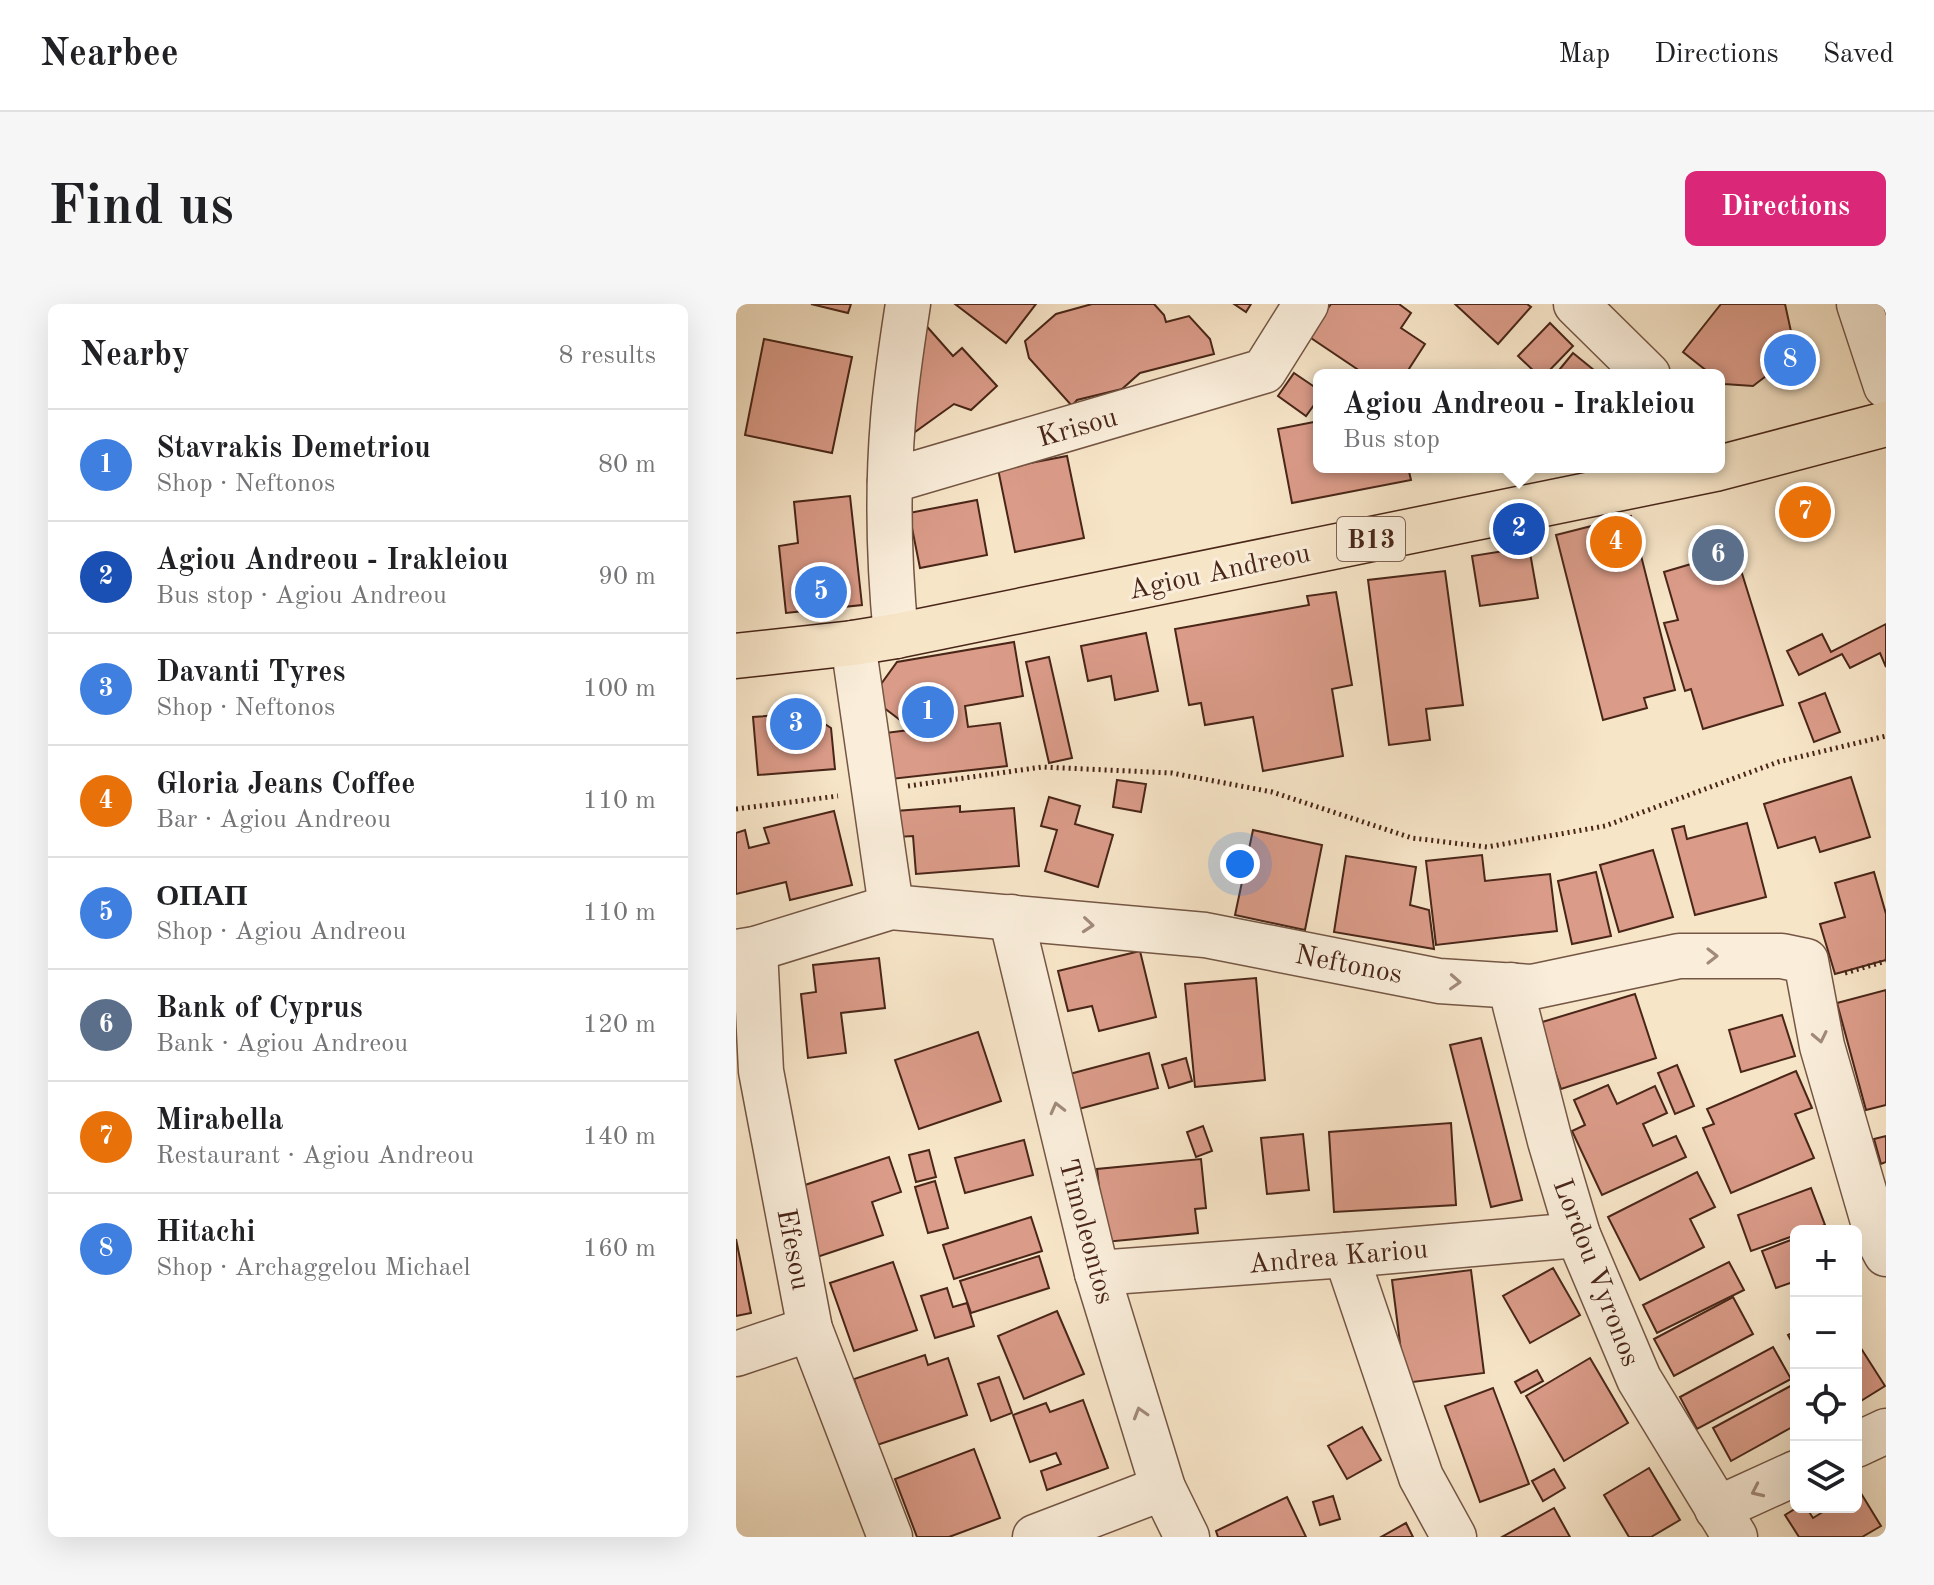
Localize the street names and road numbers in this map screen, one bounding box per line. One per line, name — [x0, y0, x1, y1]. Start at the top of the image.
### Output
street label: Krisou — [1035, 404, 1121, 454]
road number: B13 — [1337, 517, 1405, 561]
street label: Agiou Andreou — [1126, 540, 1313, 606]
street label: Neftonos — [1292, 942, 1404, 990]
street label: Timoleontos — [1052, 1156, 1118, 1307]
street label: Lordou Vyronos — [1547, 1175, 1644, 1371]
street label: Efesou — [770, 1206, 814, 1293]
street label: Andrea Kariou — [1247, 1236, 1429, 1280]

